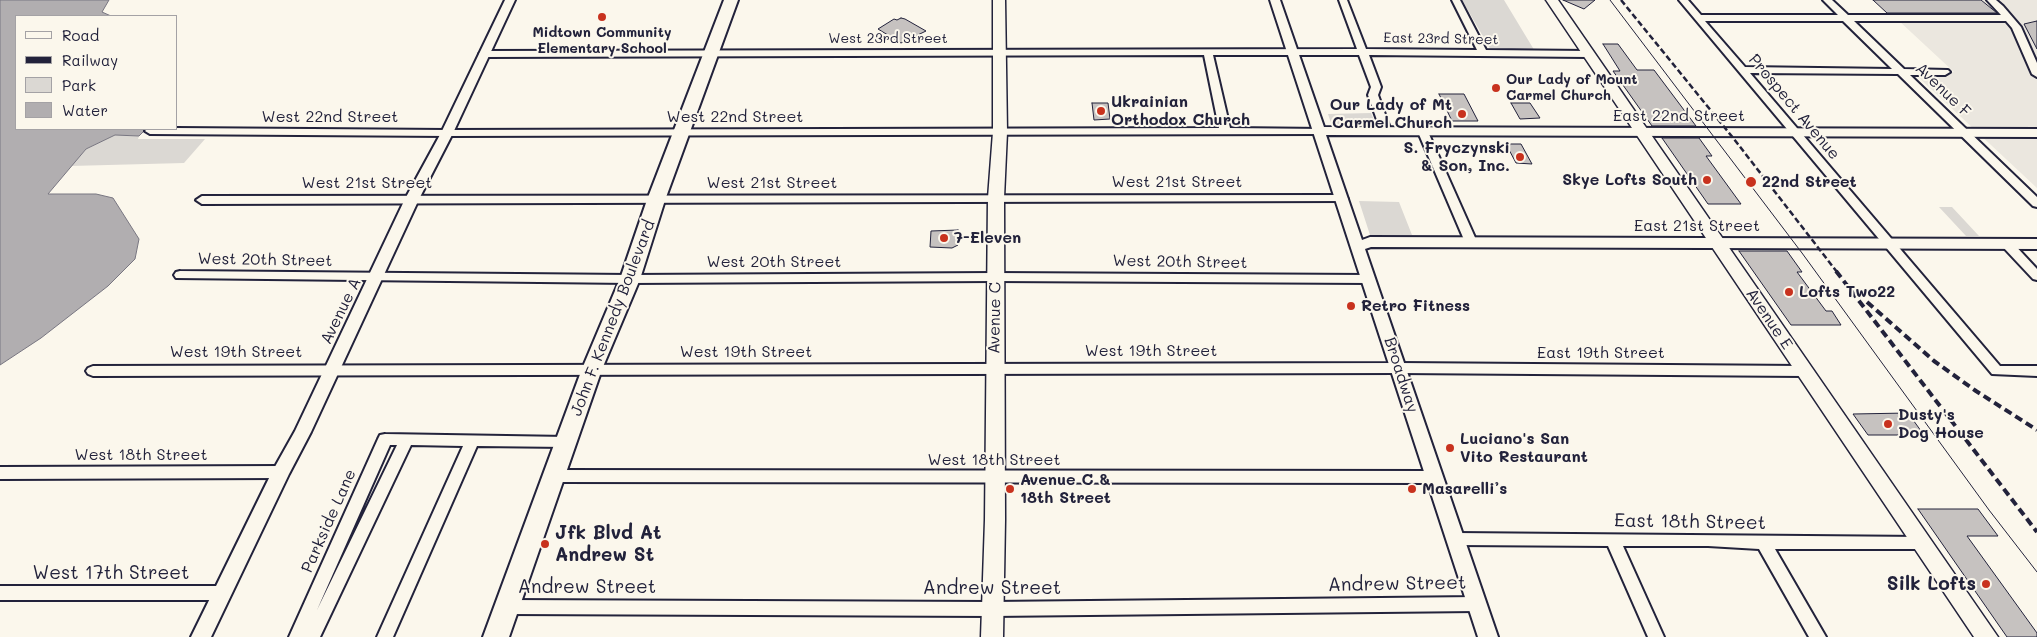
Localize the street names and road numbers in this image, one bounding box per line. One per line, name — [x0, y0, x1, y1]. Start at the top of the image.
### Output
street label: East 23rd Street — [1383, 30, 1499, 48]
street label: West 23rd Street — [828, 31, 948, 47]
street label: Prospect Avenue — [1744, 50, 1844, 164]
street label: Avenue F — [1911, 59, 1975, 121]
street label: East 22nd Street — [1613, 106, 1745, 126]
street label: West 22nd Street — [262, 107, 398, 127]
street label: West 22nd Street — [667, 107, 803, 127]
street label: West 21st Street — [1112, 172, 1242, 192]
street label: West 21st Street — [302, 173, 432, 193]
street label: West 21st Street — [707, 173, 837, 193]
street label: East 21st Street — [1634, 216, 1760, 236]
street label: John F. Kennedy Boulevard — [567, 217, 659, 419]
street label: West 20th Street — [197, 249, 333, 271]
street label: West 20th Street — [1112, 251, 1248, 273]
street label: West 20th Street — [707, 252, 841, 272]
street label: Avenue A — [317, 275, 365, 347]
street label: Avenue C — [985, 282, 1005, 354]
street label: Avenue E — [1742, 285, 1796, 353]
street label: Broadway — [1380, 335, 1422, 415]
street label: West 19th Street — [1085, 341, 1217, 361]
street label: West 19th Street — [170, 342, 302, 362]
street label: West 19th Street — [680, 342, 812, 362]
street label: East 19th Street — [1537, 343, 1665, 363]
street label: West 18th Street — [75, 445, 207, 465]
street label: West 18th Street — [928, 450, 1060, 470]
street label: Parkside Lane — [298, 466, 360, 576]
street label: East 18th Street — [1614, 509, 1766, 535]
street label: West 17th Street — [33, 562, 189, 584]
street label: Andrew Street — [1328, 571, 1466, 597]
street label: Andrew Street — [518, 576, 656, 598]
street label: Andrew Street — [923, 577, 1061, 599]

